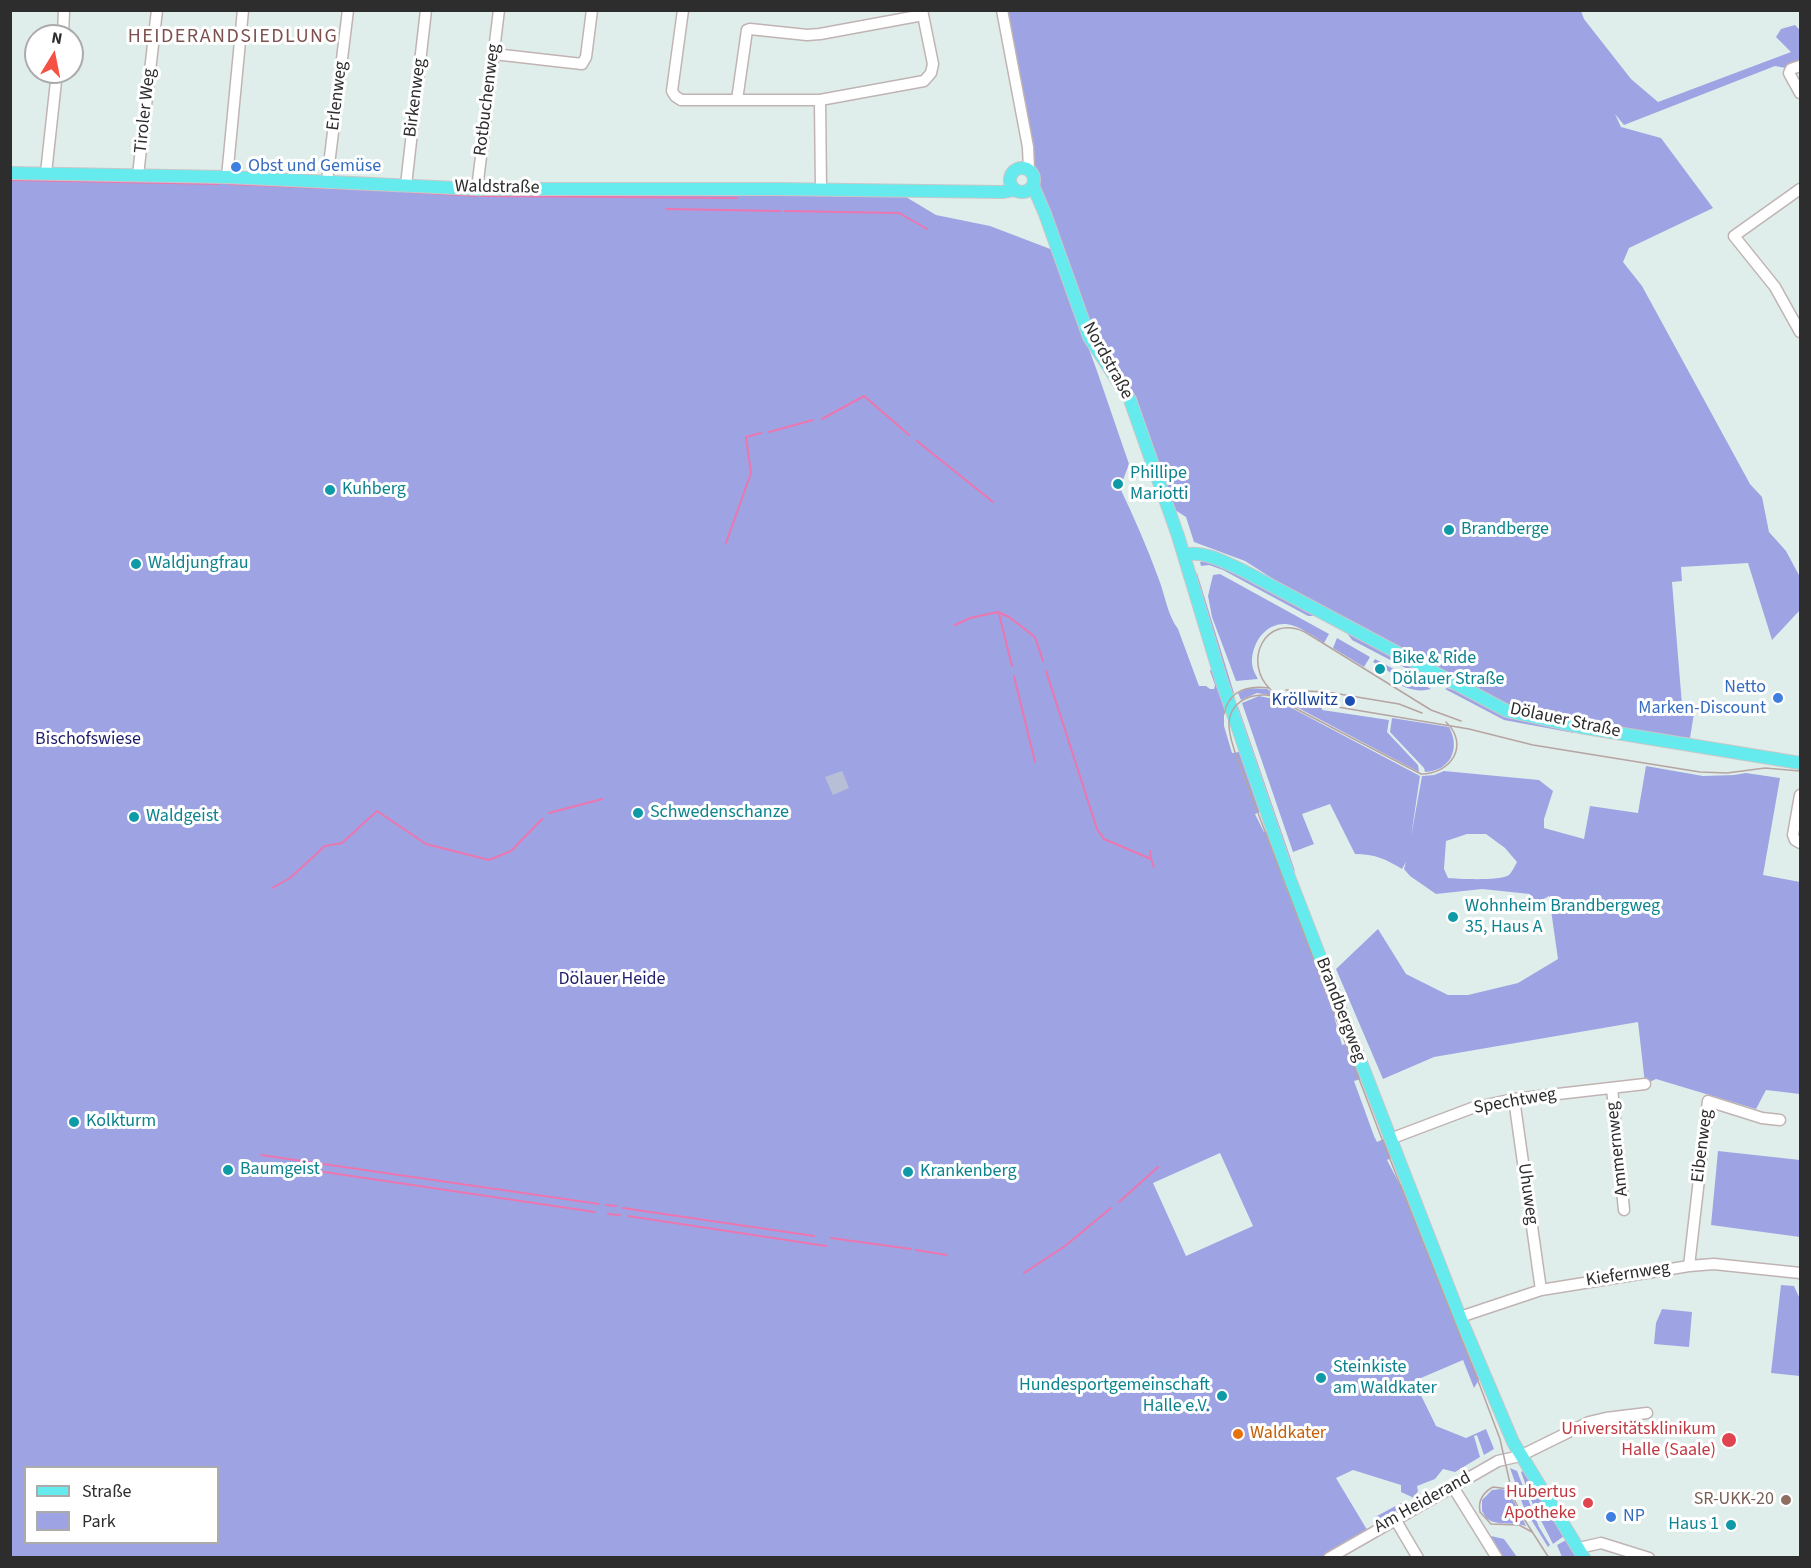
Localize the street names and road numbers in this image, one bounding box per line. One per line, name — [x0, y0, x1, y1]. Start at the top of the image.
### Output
street label: Rotbuchenweg — [470, 43, 506, 157]
street label: Birkenweg — [400, 57, 432, 139]
street label: Erlenweg — [323, 60, 353, 132]
street label: Tiroler Weg — [131, 67, 161, 155]
street label: Waldstraße — [454, 176, 540, 200]
street label: Nordstraße — [1077, 319, 1137, 403]
street label: Dölauer Straße — [1508, 699, 1622, 743]
street label: Brandbergweg — [1310, 955, 1370, 1065]
street label: Spechtweg — [1472, 1084, 1558, 1120]
street label: Ammernweg — [1602, 1100, 1634, 1198]
street label: Eibenweg — [1688, 1108, 1718, 1184]
street label: Uhuweg — [1512, 1162, 1542, 1226]
street label: Kiefernweg — [1585, 1258, 1671, 1292]
street label: Am Heiderand — [1371, 1468, 1475, 1538]

